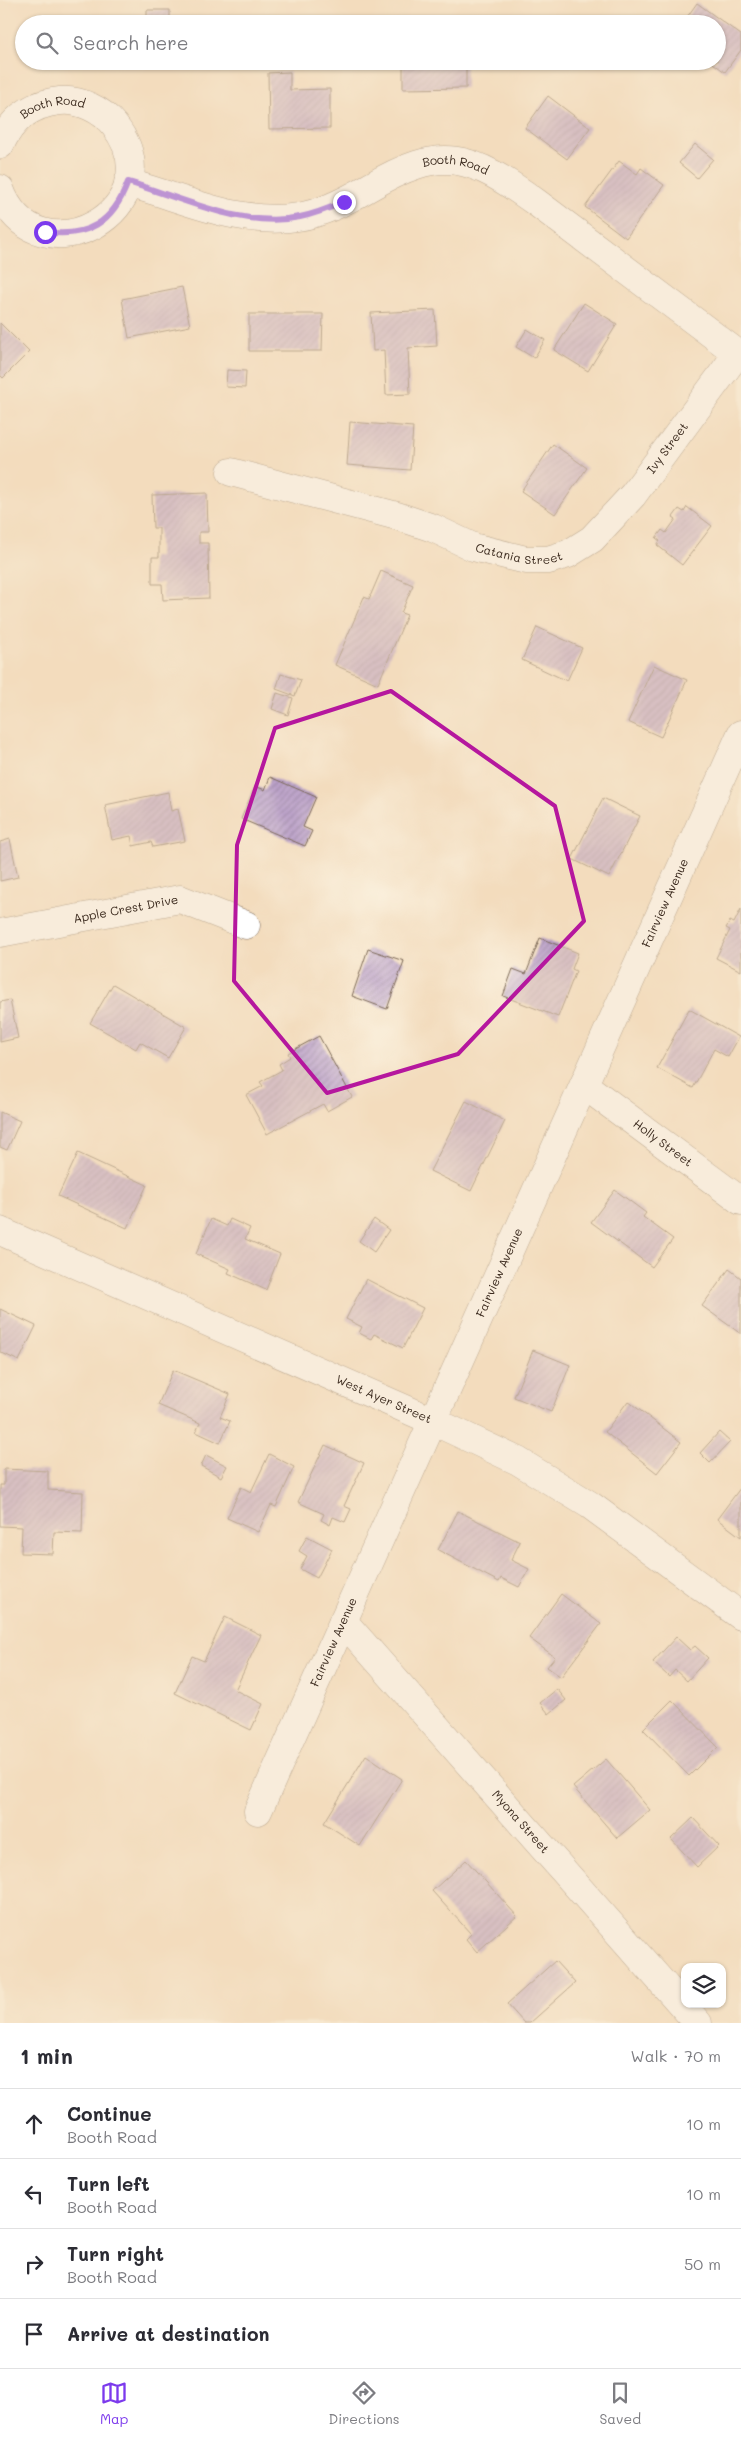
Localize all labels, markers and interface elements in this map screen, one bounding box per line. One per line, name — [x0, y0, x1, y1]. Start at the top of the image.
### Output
search box — [15, 15, 726, 70]
icon: search — [33, 29, 61, 57]
text: Search here — [73, 30, 189, 55]
street label: Booth Road — [16, 92, 88, 122]
street label: Booth Road — [421, 151, 492, 178]
route end — [333, 191, 356, 214]
route start — [34, 221, 57, 244]
street label: Ivy Street — [642, 419, 691, 476]
street label: Catania Street — [474, 539, 564, 567]
street label: Fairview Avenue — [637, 856, 691, 950]
street label: Apple Crest Drive — [72, 891, 179, 926]
street label: Holly Street — [630, 1115, 696, 1170]
street label: Fairview Avenue — [472, 1225, 525, 1319]
street label: West Ayer Street — [334, 1370, 434, 1426]
street label: Fairview Avenue — [306, 1595, 360, 1689]
street label: Myona Street — [489, 1786, 553, 1856]
map controls — [681, 1963, 726, 2008]
button: layers — [681, 1963, 726, 2008]
text: 1 min — [20, 2042, 73, 2069]
text: Walk · 70 m — [631, 2045, 721, 2066]
text: Continue — [67, 2101, 152, 2126]
icon: ahead — [20, 2110, 48, 2138]
text: 10 m — [686, 2113, 721, 2134]
text: Booth Road — [67, 2126, 157, 2147]
text: Turn left — [67, 2171, 150, 2196]
icon: left — [20, 2180, 48, 2208]
text: 10 m — [686, 2183, 721, 2204]
text: Booth Road — [67, 2196, 157, 2217]
text: Turn right — [67, 2241, 164, 2266]
icon: right — [20, 2250, 48, 2278]
text: 50 m — [684, 2253, 721, 2274]
text: Booth Road — [67, 2266, 157, 2287]
icon: arrive — [20, 2320, 48, 2348]
text: Arrive at destination — [67, 2321, 270, 2346]
tab: Map — [100, 2379, 128, 2428]
tab: Directions — [328, 2379, 400, 2428]
tab: Saved — [599, 2379, 641, 2428]

